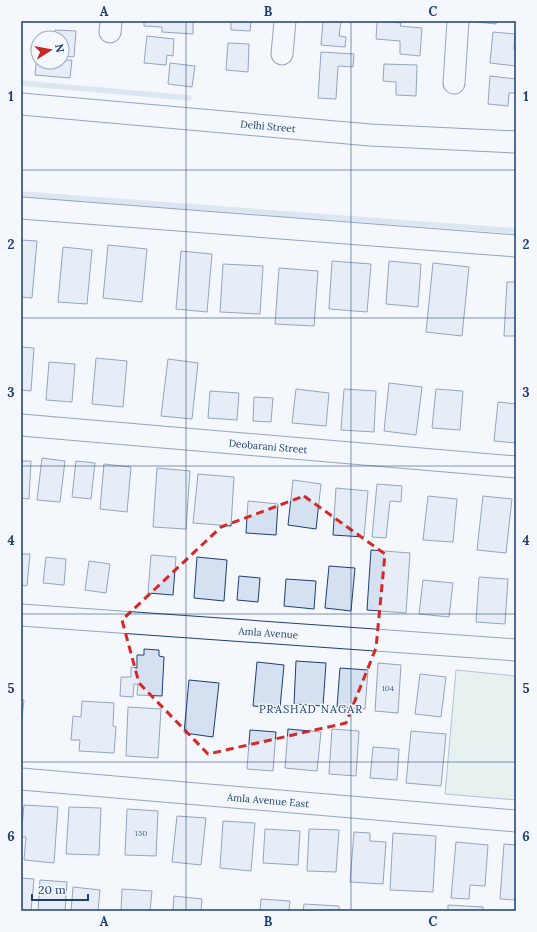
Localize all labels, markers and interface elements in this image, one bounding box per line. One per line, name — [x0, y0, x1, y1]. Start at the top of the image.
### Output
text: A — [100, 3, 109, 20]
text: B — [264, 3, 273, 20]
text: C — [429, 3, 438, 20]
north arrow — [30, 30, 70, 70]
text: N — [52, 43, 68, 54]
text: 1 — [8, 88, 14, 105]
text: 1 — [523, 88, 529, 105]
street label: Delhi Street — [240, 118, 296, 135]
text: 2 — [8, 236, 15, 253]
text: 2 — [523, 236, 530, 253]
text: 3 — [7, 384, 15, 401]
text: 3 — [522, 384, 530, 401]
street label: Deobarani Street — [228, 437, 308, 456]
text: 4 — [7, 532, 15, 549]
text: 4 — [522, 532, 530, 549]
street label: Amla Avenue — [237, 624, 299, 642]
text: 5 — [7, 680, 15, 697]
text: 5 — [522, 680, 530, 697]
house number: 104 — [382, 683, 395, 693]
district label: PRASHAD NAGAR — [259, 702, 363, 716]
street label: Amla Avenue East — [226, 790, 310, 810]
text: 6 — [7, 828, 15, 845]
house number: 130 — [135, 828, 147, 838]
text: 6 — [522, 828, 530, 845]
scale bar — [32, 876, 88, 902]
text: 20 m — [38, 882, 66, 897]
text: A — [100, 913, 109, 930]
text: B — [264, 913, 273, 930]
text: C — [429, 913, 438, 930]

